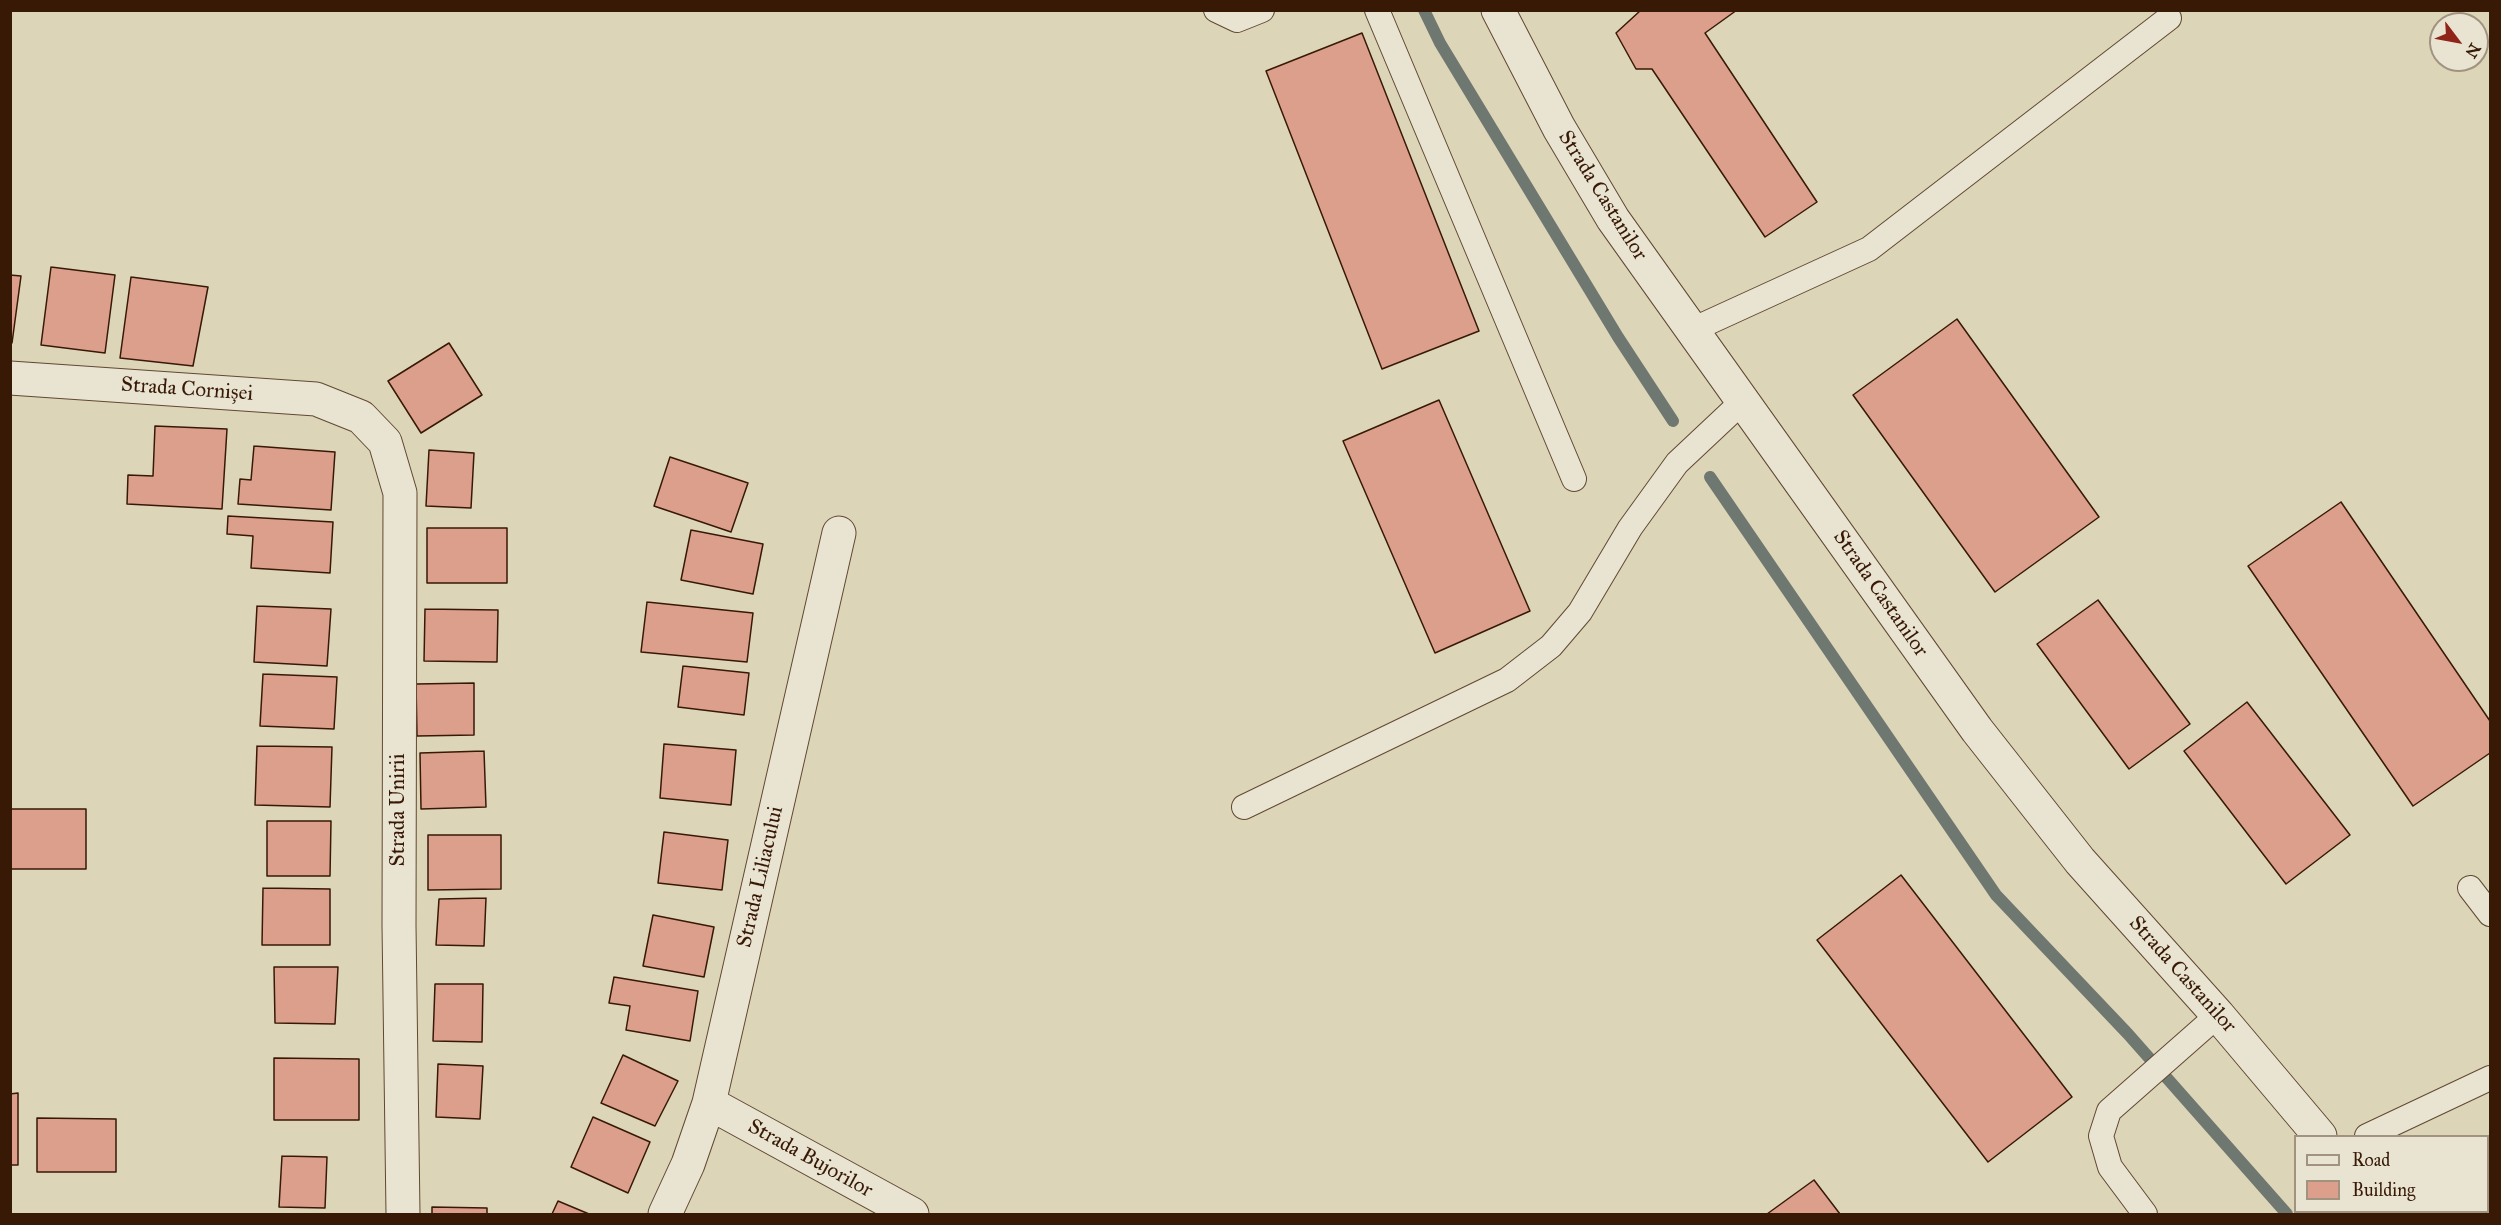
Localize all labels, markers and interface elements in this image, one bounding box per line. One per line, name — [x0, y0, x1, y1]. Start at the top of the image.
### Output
north arrow — [2429, 12, 2489, 72]
text: N — [2461, 40, 2485, 62]
street label: Strada Castanilor — [1552, 126, 1652, 266]
street label: Strada Cornișei — [120, 373, 254, 407]
street label: Strada Castanilor — [1827, 526, 1933, 662]
street label: Strada Unirii — [386, 754, 412, 866]
street label: Strada Liliacului — [732, 804, 790, 950]
street label: Strada Castanilor — [2123, 911, 2241, 1039]
street label: Strada Bujorilor — [743, 1114, 877, 1204]
legend — [2294, 1135, 2489, 1213]
text: Road — [2352, 1149, 2390, 1171]
text: Building — [2352, 1179, 2415, 1201]

